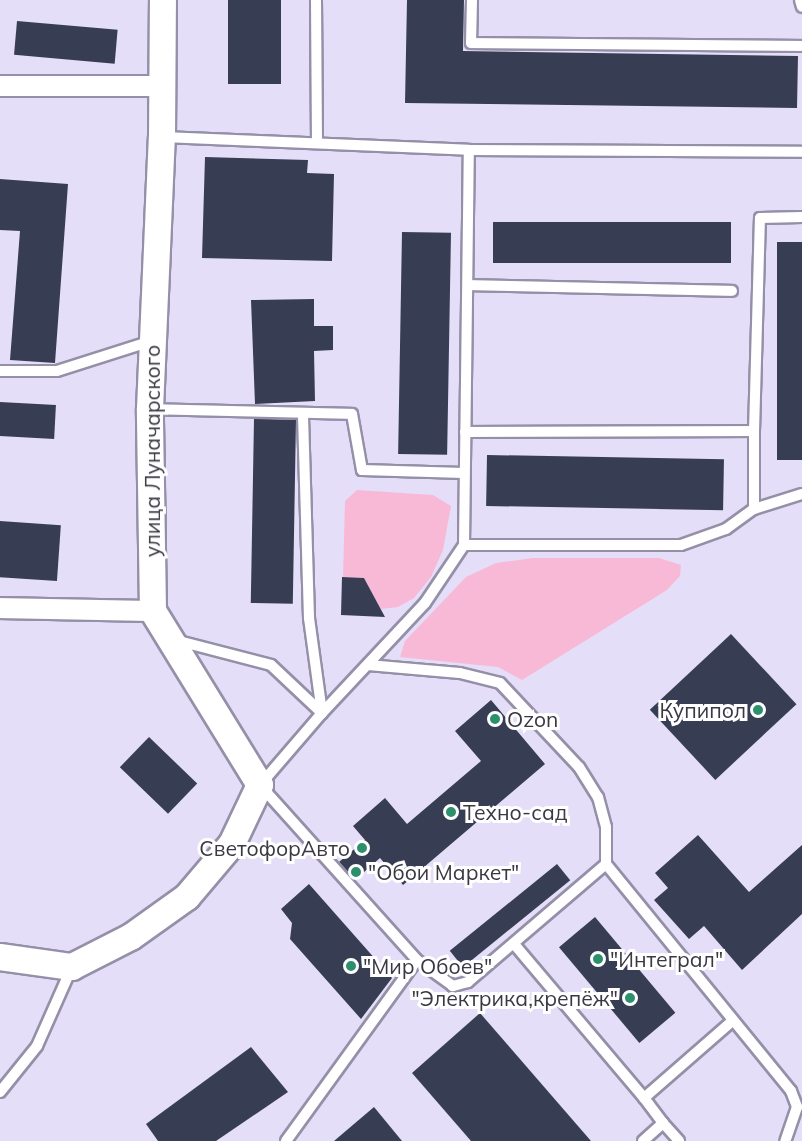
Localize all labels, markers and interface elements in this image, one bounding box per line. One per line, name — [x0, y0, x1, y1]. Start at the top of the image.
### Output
street label: улица Луначарского — [139, 345, 165, 557]
place label: Купипол — [660, 697, 746, 723]
marker: Купипол — [751, 703, 765, 717]
place label: Ozon — [507, 706, 558, 732]
marker: Ozon — [488, 712, 502, 726]
place label: Техно-сад — [463, 799, 567, 825]
marker: Техно-сад — [444, 805, 458, 819]
place label: СветофорАвто — [199, 835, 350, 861]
marker: СветофорАвто — [355, 841, 369, 855]
place label: "Обои Маркет" — [368, 859, 519, 885]
marker: "Обои Маркет" — [349, 865, 363, 879]
place label: "Интеграл" — [610, 946, 723, 972]
marker: "Интеграл" — [591, 952, 605, 966]
place label: "Мир Обоев" — [363, 953, 492, 979]
marker: "Мир Обоев" — [344, 959, 358, 973]
place label: "Электрика,крепёж" — [411, 985, 618, 1011]
marker: "Электрика,крепёж" — [623, 991, 637, 1005]

